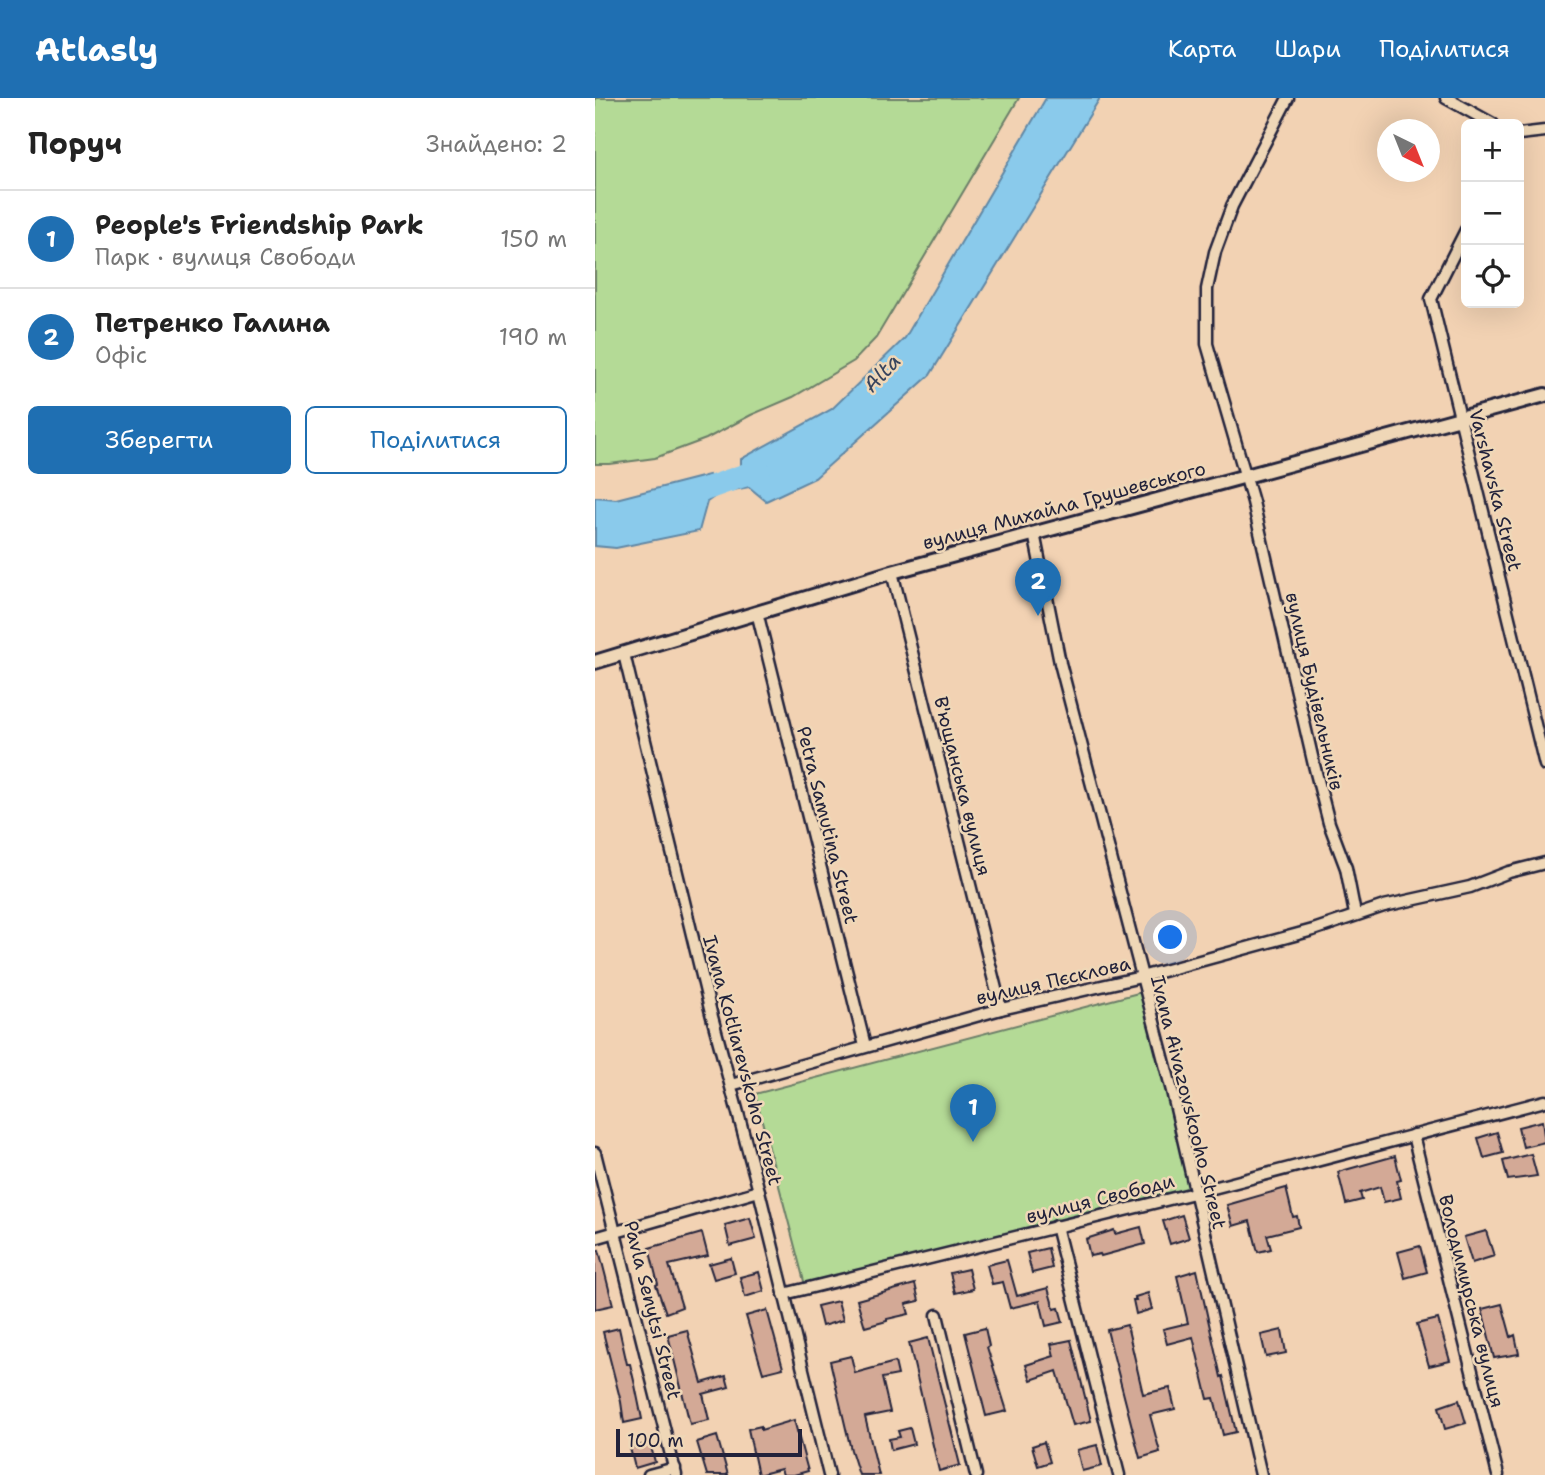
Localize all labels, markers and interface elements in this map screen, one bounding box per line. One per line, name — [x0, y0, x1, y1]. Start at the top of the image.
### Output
text: Atlasly — [35, 27, 158, 72]
text: Карта — [1168, 33, 1236, 65]
text: Шари — [1274, 33, 1341, 65]
text: Поділитися — [1379, 33, 1510, 65]
north arrow — [1377, 119, 1440, 182]
map controls — [1461, 119, 1524, 308]
button: + — [1461, 119, 1524, 182]
text: Поруч — [28, 123, 122, 164]
text: Знайдено: 2 — [426, 129, 567, 159]
button: − — [1461, 182, 1524, 245]
text: People's Friendship Park — [95, 207, 424, 242]
text: 1 — [46, 224, 56, 254]
text: 150 m — [500, 224, 567, 254]
text: Парк · вулиця Свободи — [95, 242, 356, 272]
button: locate — [1461, 245, 1524, 308]
text: Петренко Галина — [95, 305, 330, 340]
text: 2 — [43, 322, 59, 352]
text: 190 m — [499, 322, 567, 352]
text: Офіс — [95, 340, 147, 370]
water label: Alta — [857, 348, 907, 398]
button: Зберегти — [28, 406, 291, 474]
button: Поділитися — [305, 406, 567, 474]
street label: Varshavska Street — [1463, 406, 1528, 574]
street label: вулиця Михайла Грушевського — [920, 456, 1208, 555]
pin: 2 — [1015, 558, 1061, 616]
street label: вулиця Будівельників — [1280, 590, 1349, 793]
street label: В'ющанська вулиця — [928, 694, 997, 878]
street label: Petra Samutina Street — [791, 724, 864, 927]
your location — [1153, 920, 1187, 954]
street label: Ivana Kotliarevskoho Street — [697, 932, 788, 1188]
street label: вулиця Пєсклова — [973, 951, 1133, 1010]
street label: Ivana Aivazovskooho Street — [1145, 973, 1232, 1232]
pin: 1 — [950, 1084, 996, 1142]
street label: вулиця Свободи — [1023, 1168, 1177, 1229]
street label: Володимирська вулиця — [1433, 1192, 1510, 1410]
street label: Pavla Senytsi Street — [618, 1218, 687, 1402]
scale bar — [616, 1426, 801, 1458]
text: 100 m — [627, 1428, 684, 1453]

